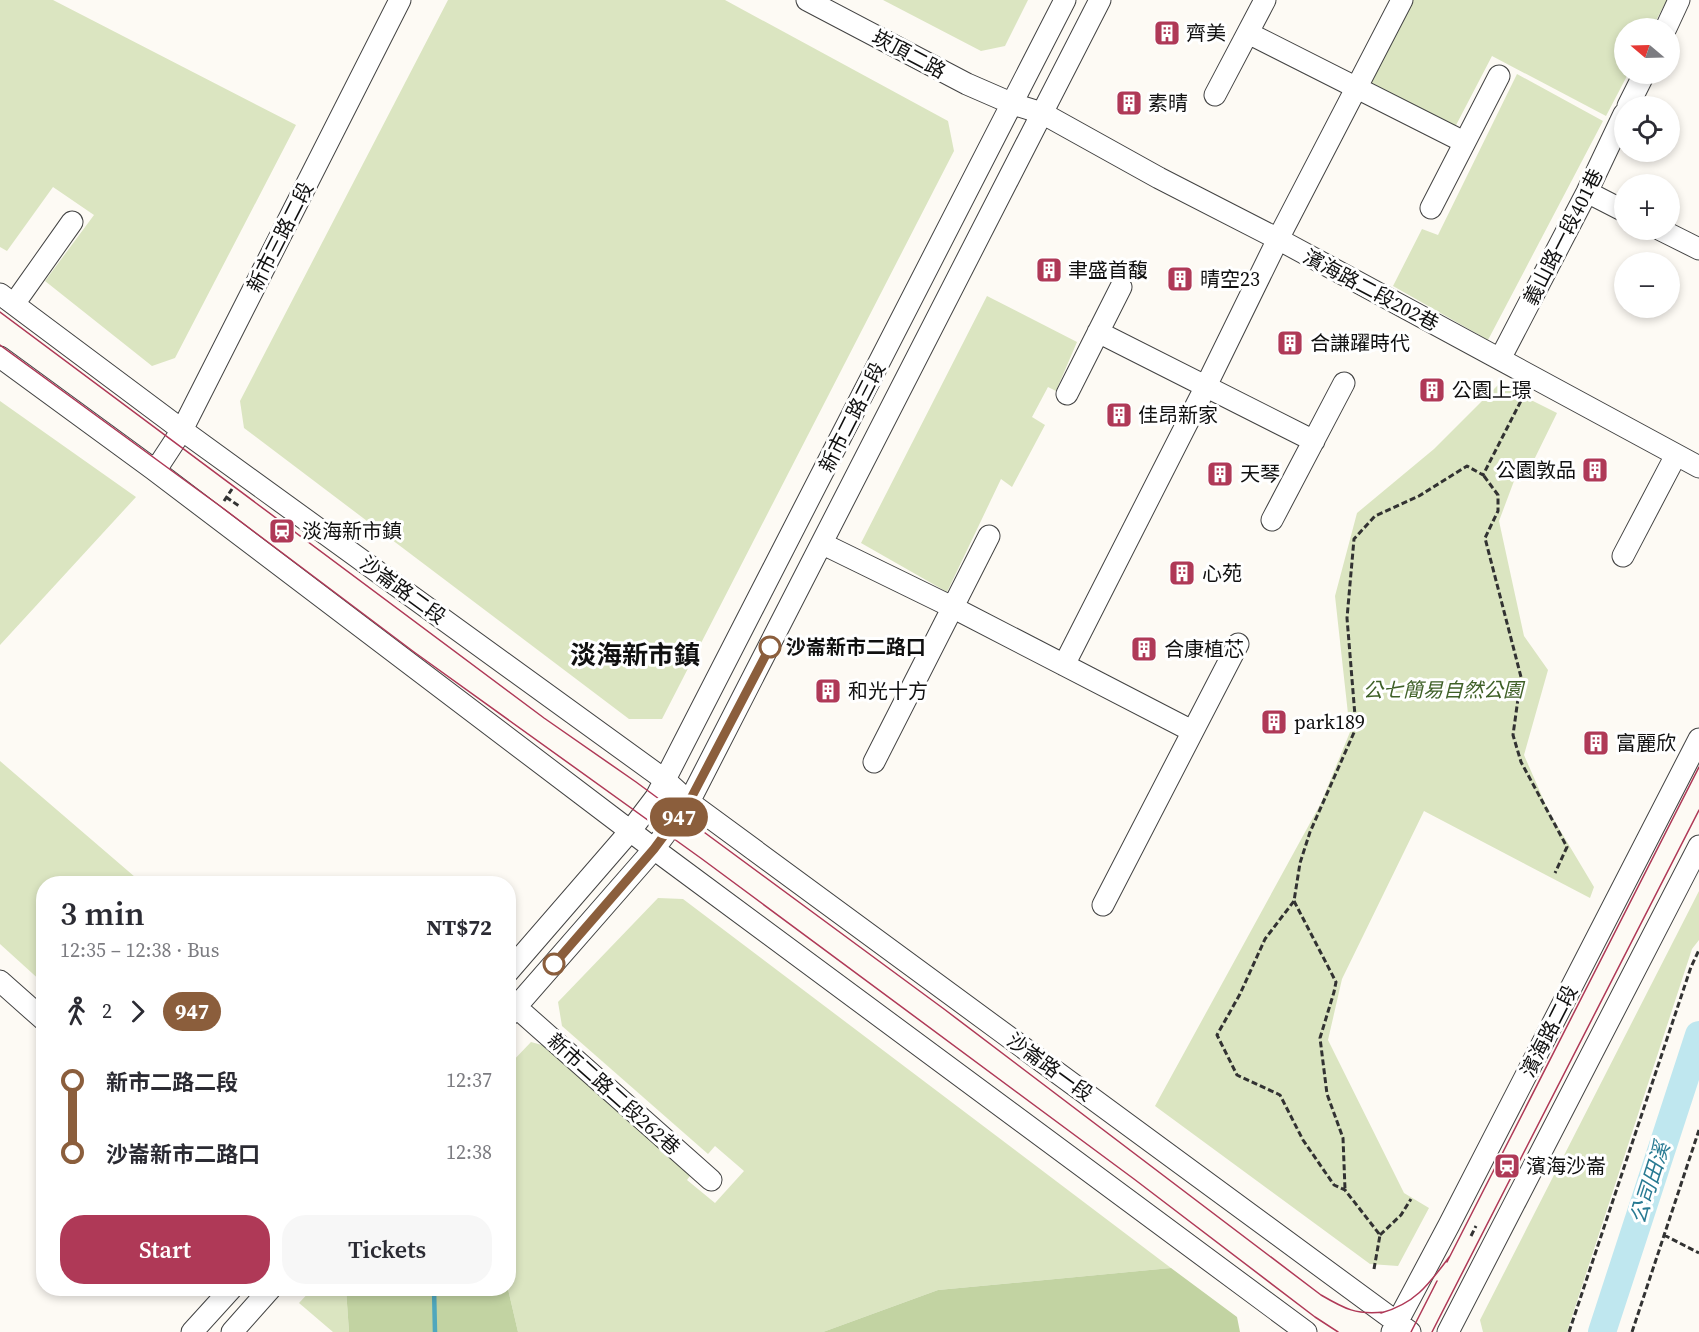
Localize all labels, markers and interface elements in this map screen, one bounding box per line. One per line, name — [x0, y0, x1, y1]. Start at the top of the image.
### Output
building icon: 齊美 — [1152, 18, 1182, 48]
north arrow — [1614, 18, 1680, 84]
map controls — [1614, 18, 1680, 318]
place label: 齊美 — [1186, 19, 1226, 47]
street label: 崁頂二路 — [867, 23, 951, 85]
building icon: 素晴 — [1114, 88, 1144, 118]
place label: 素晴 — [1148, 89, 1188, 117]
button: locate — [1614, 96, 1680, 162]
street label: 義山路一段401巷 — [1516, 164, 1610, 310]
button: + — [1614, 174, 1680, 240]
street label: 新市三路二段 — [240, 177, 320, 297]
street label: 濱海路二段202巷 — [1298, 242, 1444, 338]
button: − — [1614, 252, 1680, 318]
building icon: 聿盛首馥 — [1034, 255, 1064, 285]
place label: 聿盛首馥 — [1068, 256, 1148, 284]
building icon: 晴空23 — [1165, 264, 1195, 294]
place label: 晴空23 — [1200, 265, 1260, 293]
building icon: 合謙躍時代 — [1275, 328, 1305, 358]
place label: 合謙躍時代 — [1310, 329, 1410, 357]
street label: 新市二路三段 — [812, 357, 892, 477]
building icon: 公園上璟 — [1417, 375, 1447, 405]
place label: 公園上璟 — [1452, 376, 1532, 404]
building icon: 佳昂新家 — [1104, 400, 1134, 430]
place label: 佳昂新家 — [1138, 401, 1218, 429]
building icon: 公園敦品 — [1580, 455, 1610, 485]
place label: 公園敦品 — [1496, 456, 1576, 484]
building icon: 天琴 — [1205, 459, 1235, 489]
place label: 天琴 — [1240, 460, 1280, 488]
station icon: 淡海新市鎮 — [267, 516, 297, 546]
place label: 淡海新市鎮 — [302, 517, 402, 545]
street label: 沙崙路二段 — [354, 549, 452, 631]
building icon: 心苑 — [1167, 558, 1197, 588]
place label: 心苑 — [1202, 559, 1242, 587]
place label: 沙崙新市二路口 — [786, 633, 926, 661]
building icon: 合康植芯 — [1129, 634, 1159, 664]
place label: 合康植芯 — [1164, 635, 1244, 663]
marker: 沙崙新市二路口 — [759, 636, 781, 658]
district label: 淡海新市鎮 — [570, 637, 700, 673]
building icon: 和光十方 — [813, 676, 843, 706]
park label: 公七簡易自然公園 — [1363, 676, 1526, 704]
place label: 和光十方 — [848, 677, 928, 705]
building icon: park189 — [1259, 707, 1289, 737]
place label: park189 — [1294, 708, 1365, 736]
building icon: 富麗欣 — [1581, 728, 1611, 758]
place label: 富麗欣 — [1616, 729, 1676, 757]
line badge: 947 — [644, 798, 714, 836]
text: 947 — [662, 803, 696, 832]
text: 3 min — [60, 891, 145, 936]
text: NT$72 — [426, 912, 492, 942]
text: 12:35 – 12:38 · Bus — [60, 936, 219, 964]
unlabelled marker — [543, 953, 565, 975]
street label: 濱海路二段 — [1514, 980, 1584, 1082]
icon: walk — [60, 995, 93, 1028]
icon: forward — [121, 995, 154, 1028]
text: 2 — [102, 997, 112, 1025]
text: 947 — [175, 997, 209, 1026]
street label: 沙崙路一段 — [1001, 1026, 1099, 1108]
street label: 新市二路二段262巷 — [541, 1027, 687, 1161]
text: 12:37 — [446, 1066, 492, 1094]
text: 新市二路二段 — [106, 1067, 238, 1097]
water label: 公司田溪 — [1623, 1136, 1677, 1227]
text: 12:38 — [446, 1138, 492, 1166]
text: 沙崙新市二路口 — [106, 1139, 260, 1169]
station icon: 濱海沙崙 — [1492, 1151, 1522, 1181]
place label: 濱海沙崙 — [1526, 1152, 1606, 1180]
button: Start — [60, 1215, 270, 1284]
button: Tickets — [282, 1215, 492, 1284]

